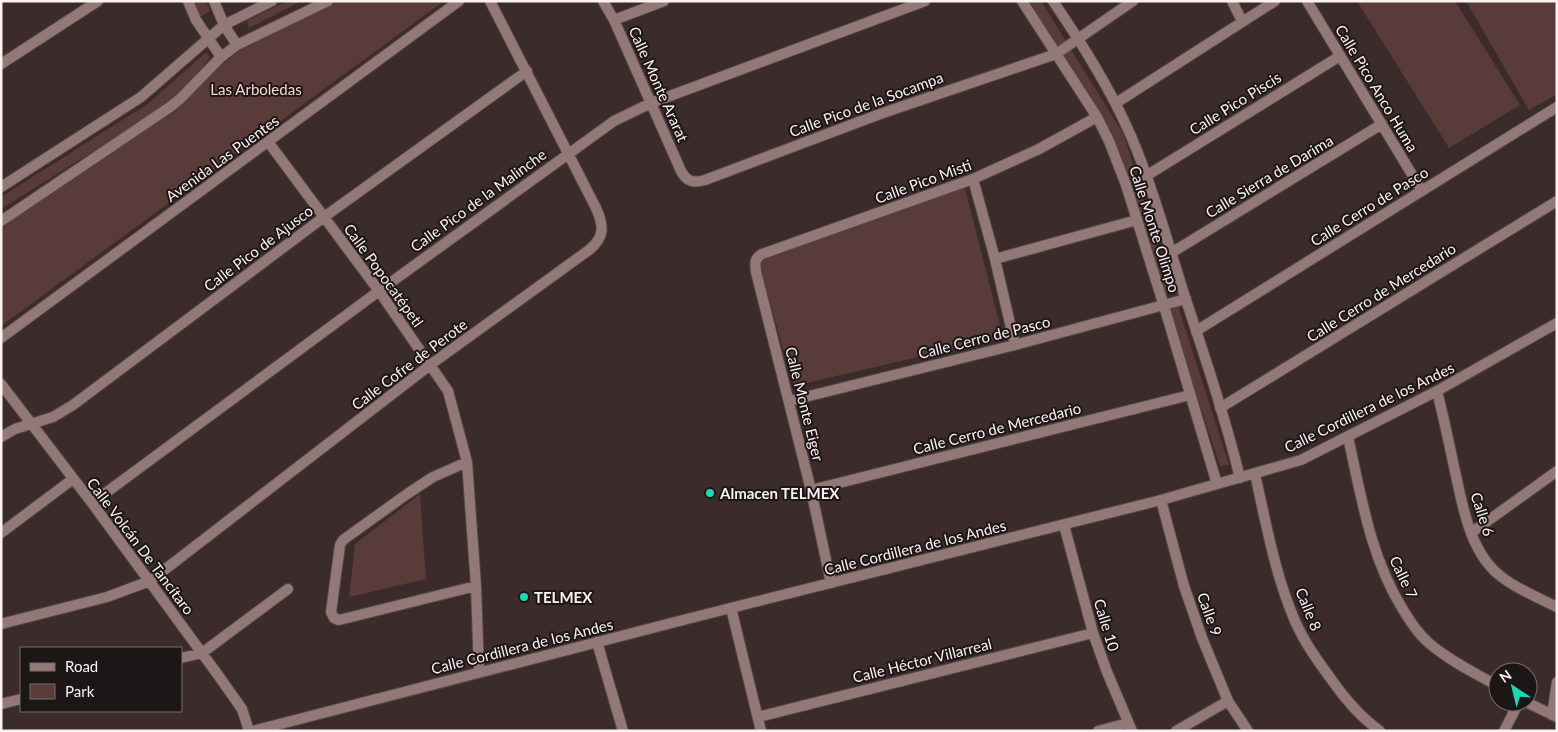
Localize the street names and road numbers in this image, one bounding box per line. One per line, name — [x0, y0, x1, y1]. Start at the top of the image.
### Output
street label: Calle Pico Anco Huma — [1332, 21, 1422, 155]
street label: Calle Monte Ararat — [625, 24, 693, 145]
street label: Calle Pico de la Socampa — [786, 68, 946, 140]
street label: Calle Pico Piscis — [1186, 68, 1284, 138]
street label: Avenida Las Puentes — [162, 111, 282, 205]
street label: Calle Sierra de Darima — [1202, 131, 1336, 221]
street label: Calle Pico de la Malinche — [407, 145, 549, 255]
street label: Calle Pico Misti — [872, 155, 974, 207]
street label: Calle Cerro de Pasco — [1307, 162, 1431, 250]
street label: Calle Monte Olimpo — [1126, 163, 1184, 295]
street label: Calle Pico de Ajusco — [200, 201, 316, 295]
street label: Calle Popocatépetl — [340, 220, 428, 330]
street label: Calle Cerro de Mercedario — [1303, 239, 1459, 345]
street label: Calle Cerro de Pasco — [916, 312, 1052, 362]
street label: Calle Cofre de Perote — [348, 315, 470, 413]
street label: Calle Monte Eiger — [782, 345, 828, 464]
street label: Calle Cordillera de los Andes — [1281, 358, 1457, 456]
street label: Calle Cerro de Mercedario — [911, 398, 1083, 458]
street label: Calle Volcán De Tancítaro — [84, 474, 198, 618]
street label: Calle 6 — [1467, 490, 1499, 538]
street label: Calle Cordillera de los Andes — [822, 516, 1008, 578]
street label: Calle 7 — [1386, 553, 1422, 601]
street label: Calle 8 — [1292, 585, 1326, 633]
street label: Calle 9 — [1194, 590, 1226, 638]
street label: Calle 10 — [1091, 597, 1124, 654]
street label: Calle Cordillera de los Andes — [429, 615, 615, 677]
street label: Calle Héctor Villarreal — [851, 634, 993, 686]

